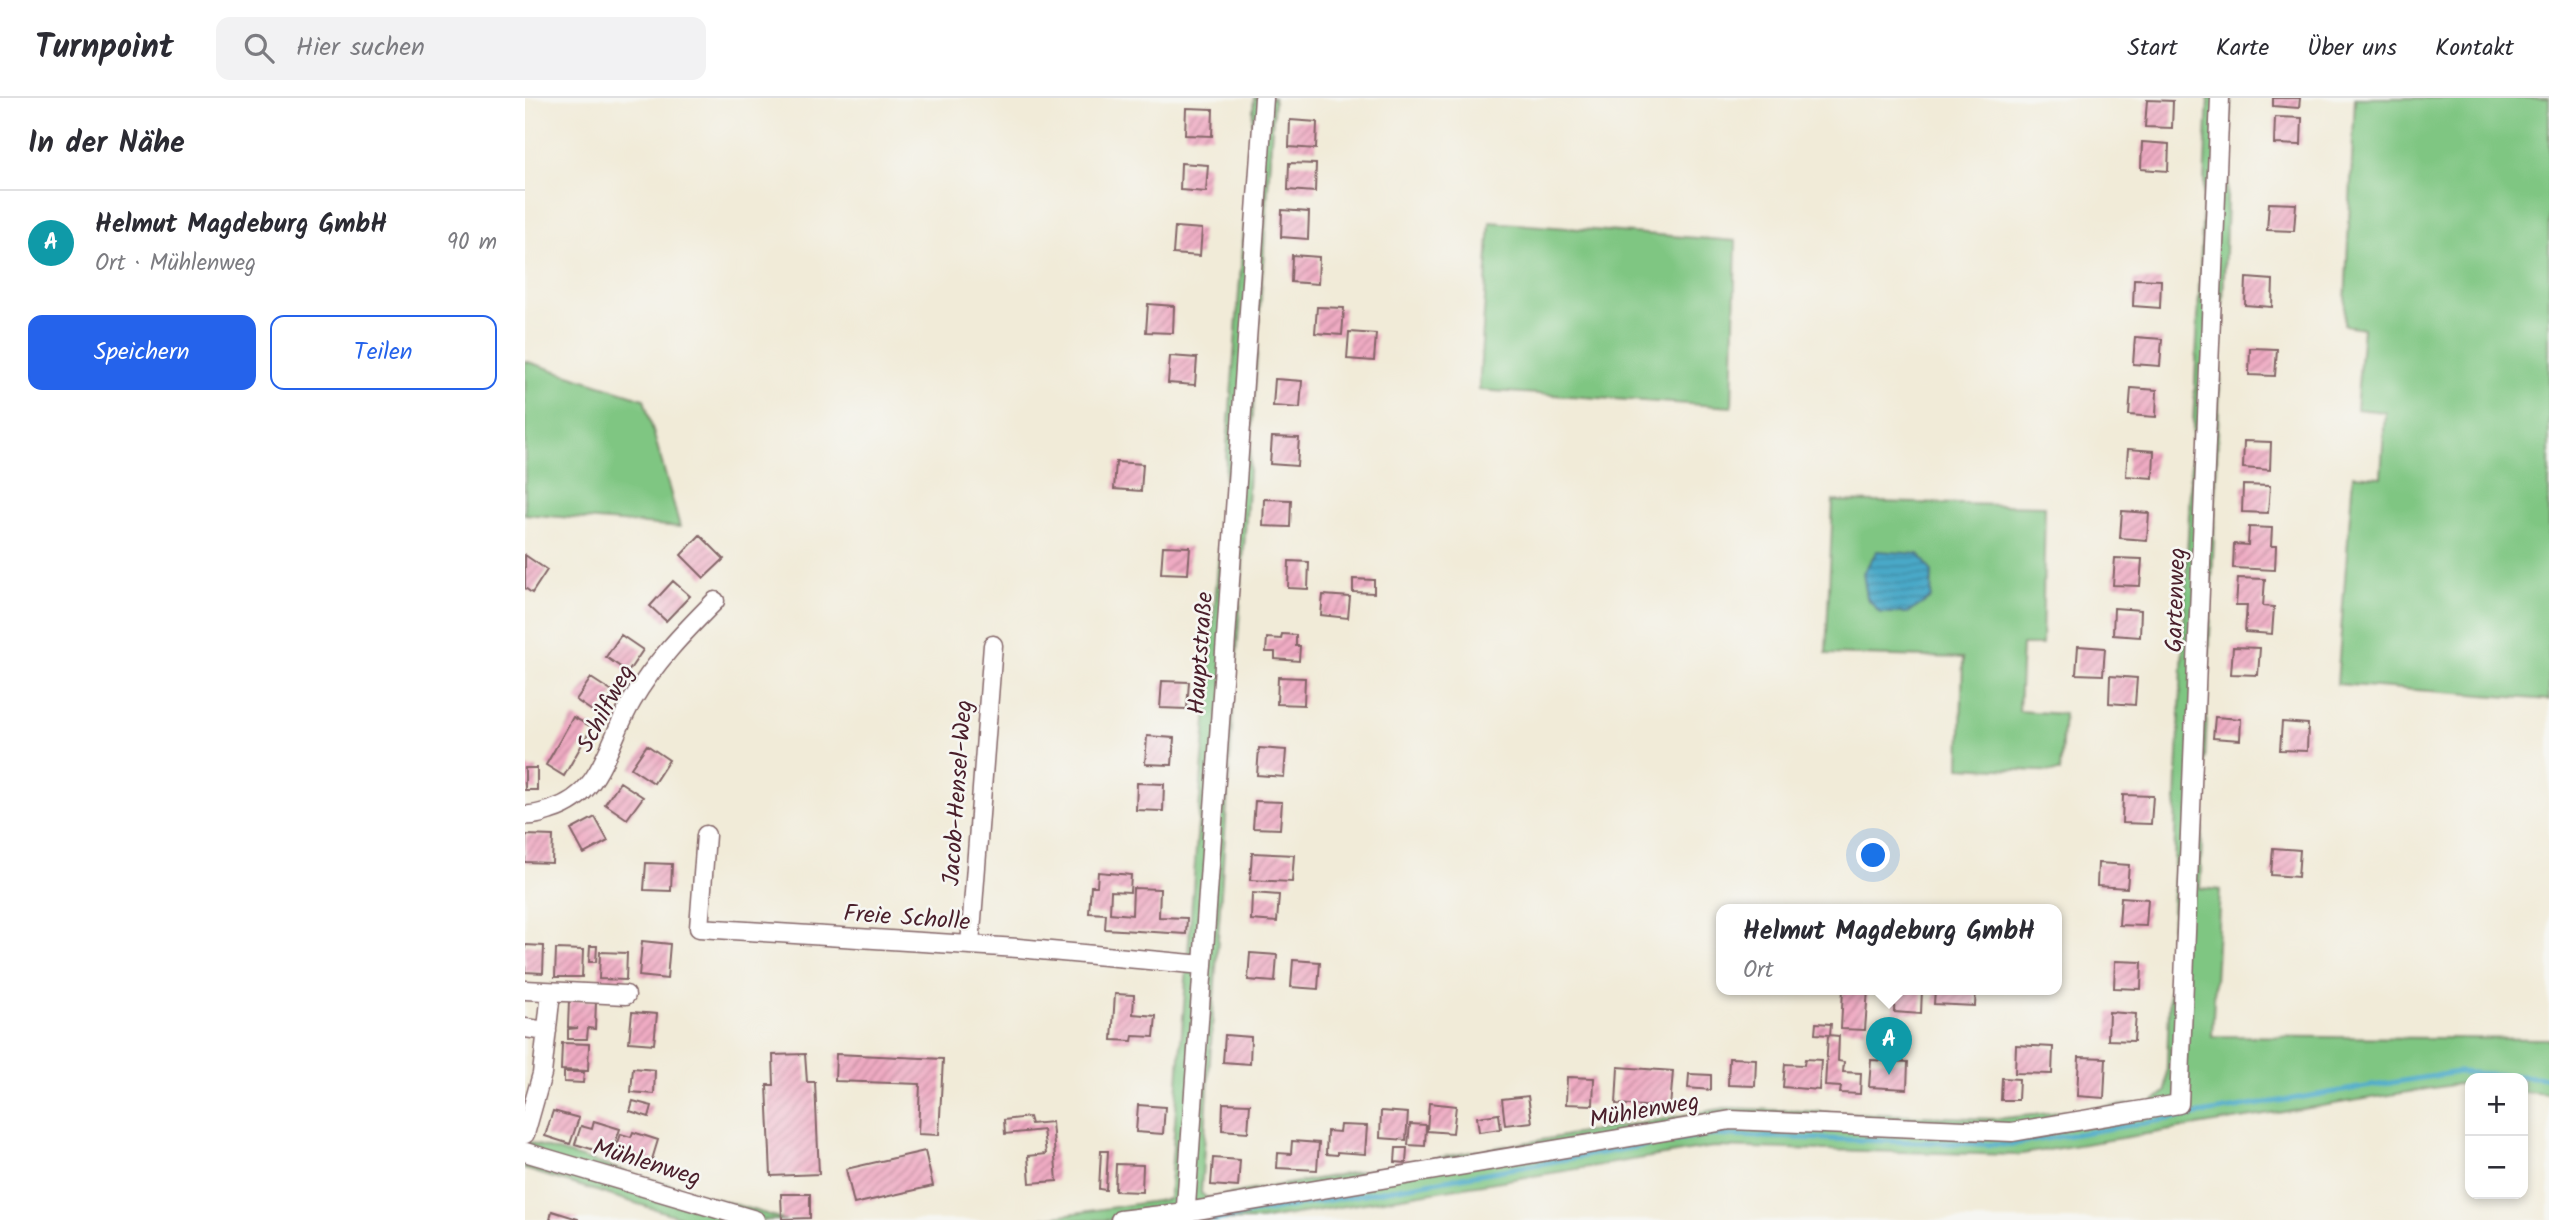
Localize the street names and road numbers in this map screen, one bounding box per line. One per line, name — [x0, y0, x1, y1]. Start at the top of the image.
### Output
street label: Gartenweg — [2155, 547, 2198, 653]
street label: Hauptstraße — [1178, 590, 1225, 716]
street label: Schilfweg — [567, 657, 646, 760]
street label: Jacob-Hensel-Weg — [933, 699, 984, 887]
street label: Freie Scholle — [842, 895, 972, 942]
street label: Mühlenweg — [1586, 1083, 1702, 1140]
street label: Mühlenweg — [588, 1129, 705, 1198]

